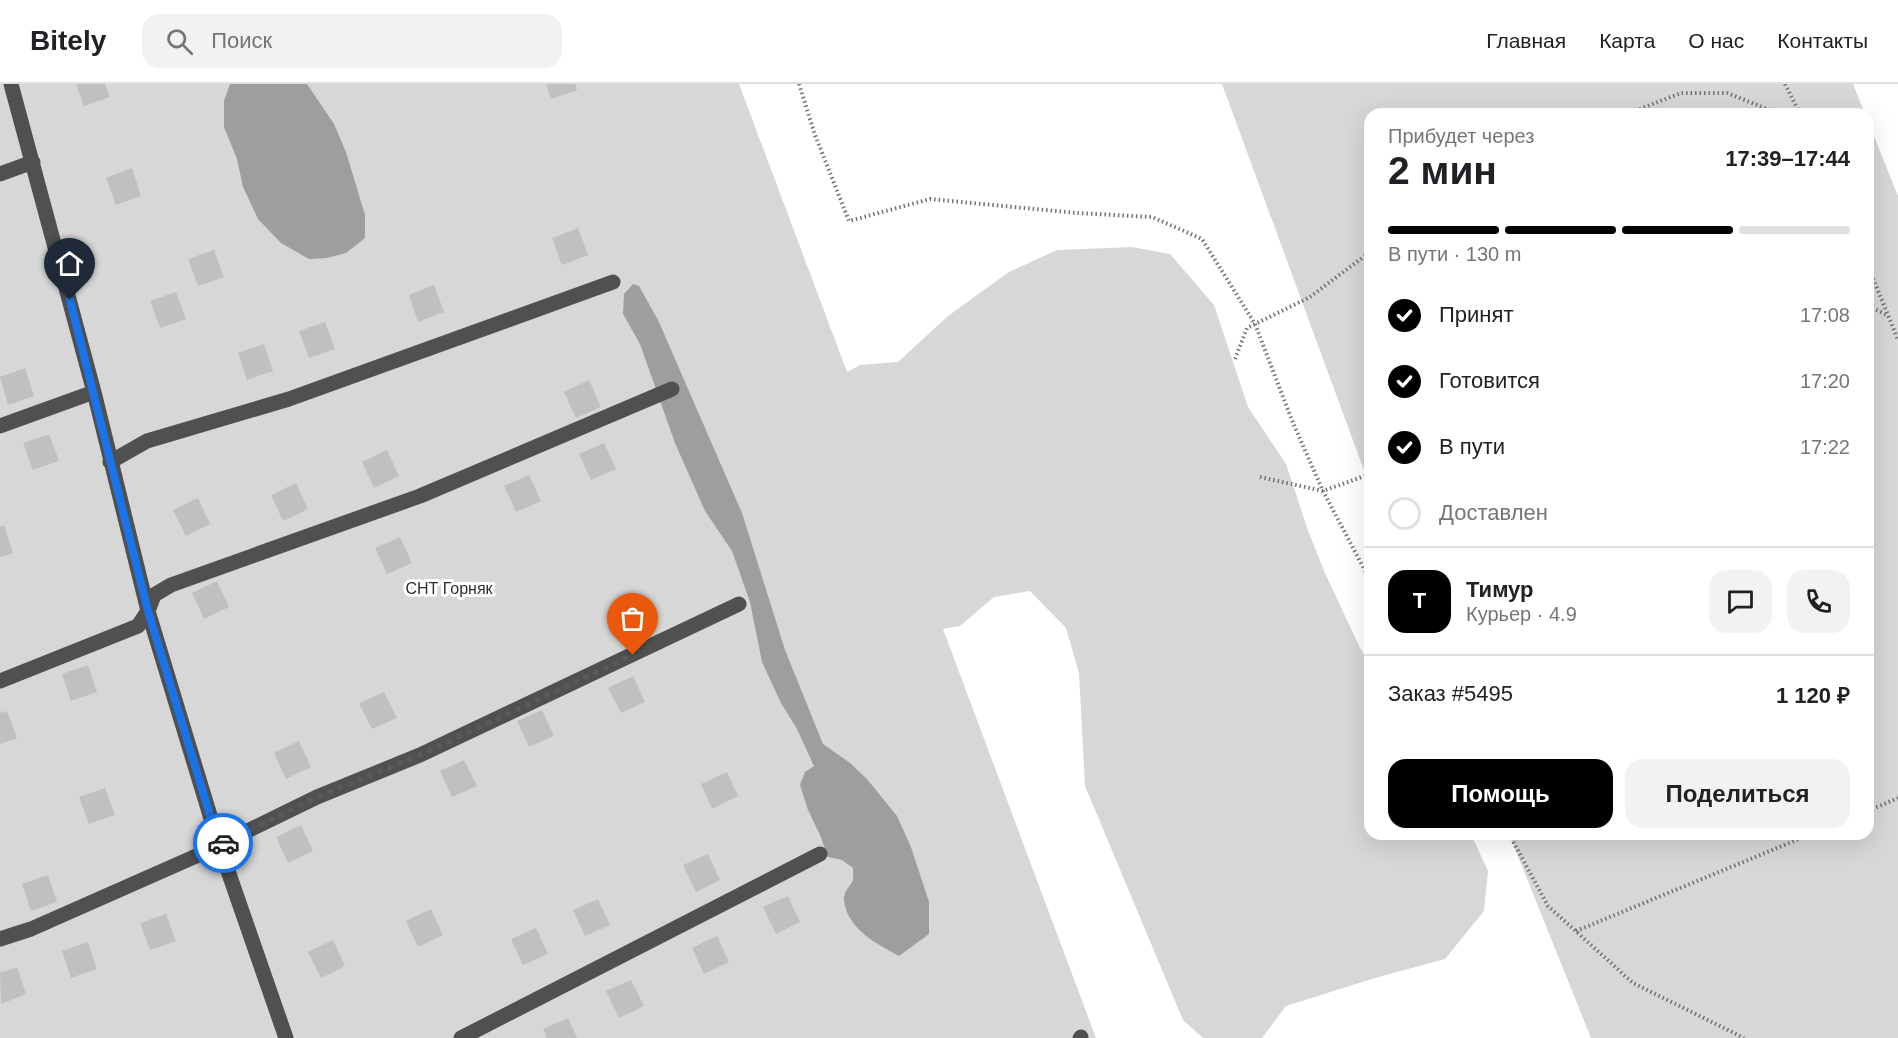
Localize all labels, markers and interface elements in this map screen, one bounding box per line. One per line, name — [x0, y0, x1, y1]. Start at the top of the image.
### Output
search box — [142, 14, 562, 68]
text: Bitely — [30, 25, 106, 56]
icon: search — [163, 25, 196, 58]
text: Поиск — [211, 28, 272, 53]
text: Главная — [1486, 29, 1566, 52]
text: Карта — [1599, 29, 1655, 52]
text: О нас — [1688, 29, 1744, 52]
text: Контакты — [1777, 29, 1868, 52]
text: Прибудет через — [1388, 125, 1534, 147]
text: 17:39–17:44 — [1725, 146, 1850, 171]
text: 2 мин — [1388, 149, 1497, 192]
pin — [44, 238, 95, 300]
text: В пути · 130 m — [1388, 243, 1521, 265]
icon: home — [53, 247, 86, 280]
icon: check — [1388, 299, 1421, 332]
text: Принят — [1439, 302, 1513, 327]
text: 17:08 — [1800, 304, 1850, 326]
icon: check — [1388, 365, 1421, 398]
text: Готовится — [1439, 368, 1540, 393]
text: 17:20 — [1800, 370, 1850, 392]
icon: check — [1388, 431, 1421, 464]
text: В пути — [1439, 434, 1505, 459]
text: 17:22 — [1800, 436, 1850, 458]
text: Доставлен — [1439, 500, 1548, 525]
button: chat — [1709, 570, 1772, 633]
button: phone — [1787, 570, 1850, 633]
text: Тимур — [1466, 577, 1534, 602]
park label: СНТ Горняк — [405, 580, 494, 597]
text: Т — [1413, 588, 1426, 613]
pin — [607, 593, 658, 655]
icon: bag — [616, 602, 649, 635]
text: Курьер · 4.9 — [1466, 603, 1577, 625]
text: Заказ #5495 — [1388, 681, 1513, 706]
text: 1 120 ₽ — [1776, 683, 1850, 708]
button: Помощь — [1388, 759, 1613, 828]
button: Поделиться — [1625, 759, 1850, 828]
courier — [193, 813, 253, 873]
icon: car — [207, 827, 240, 860]

